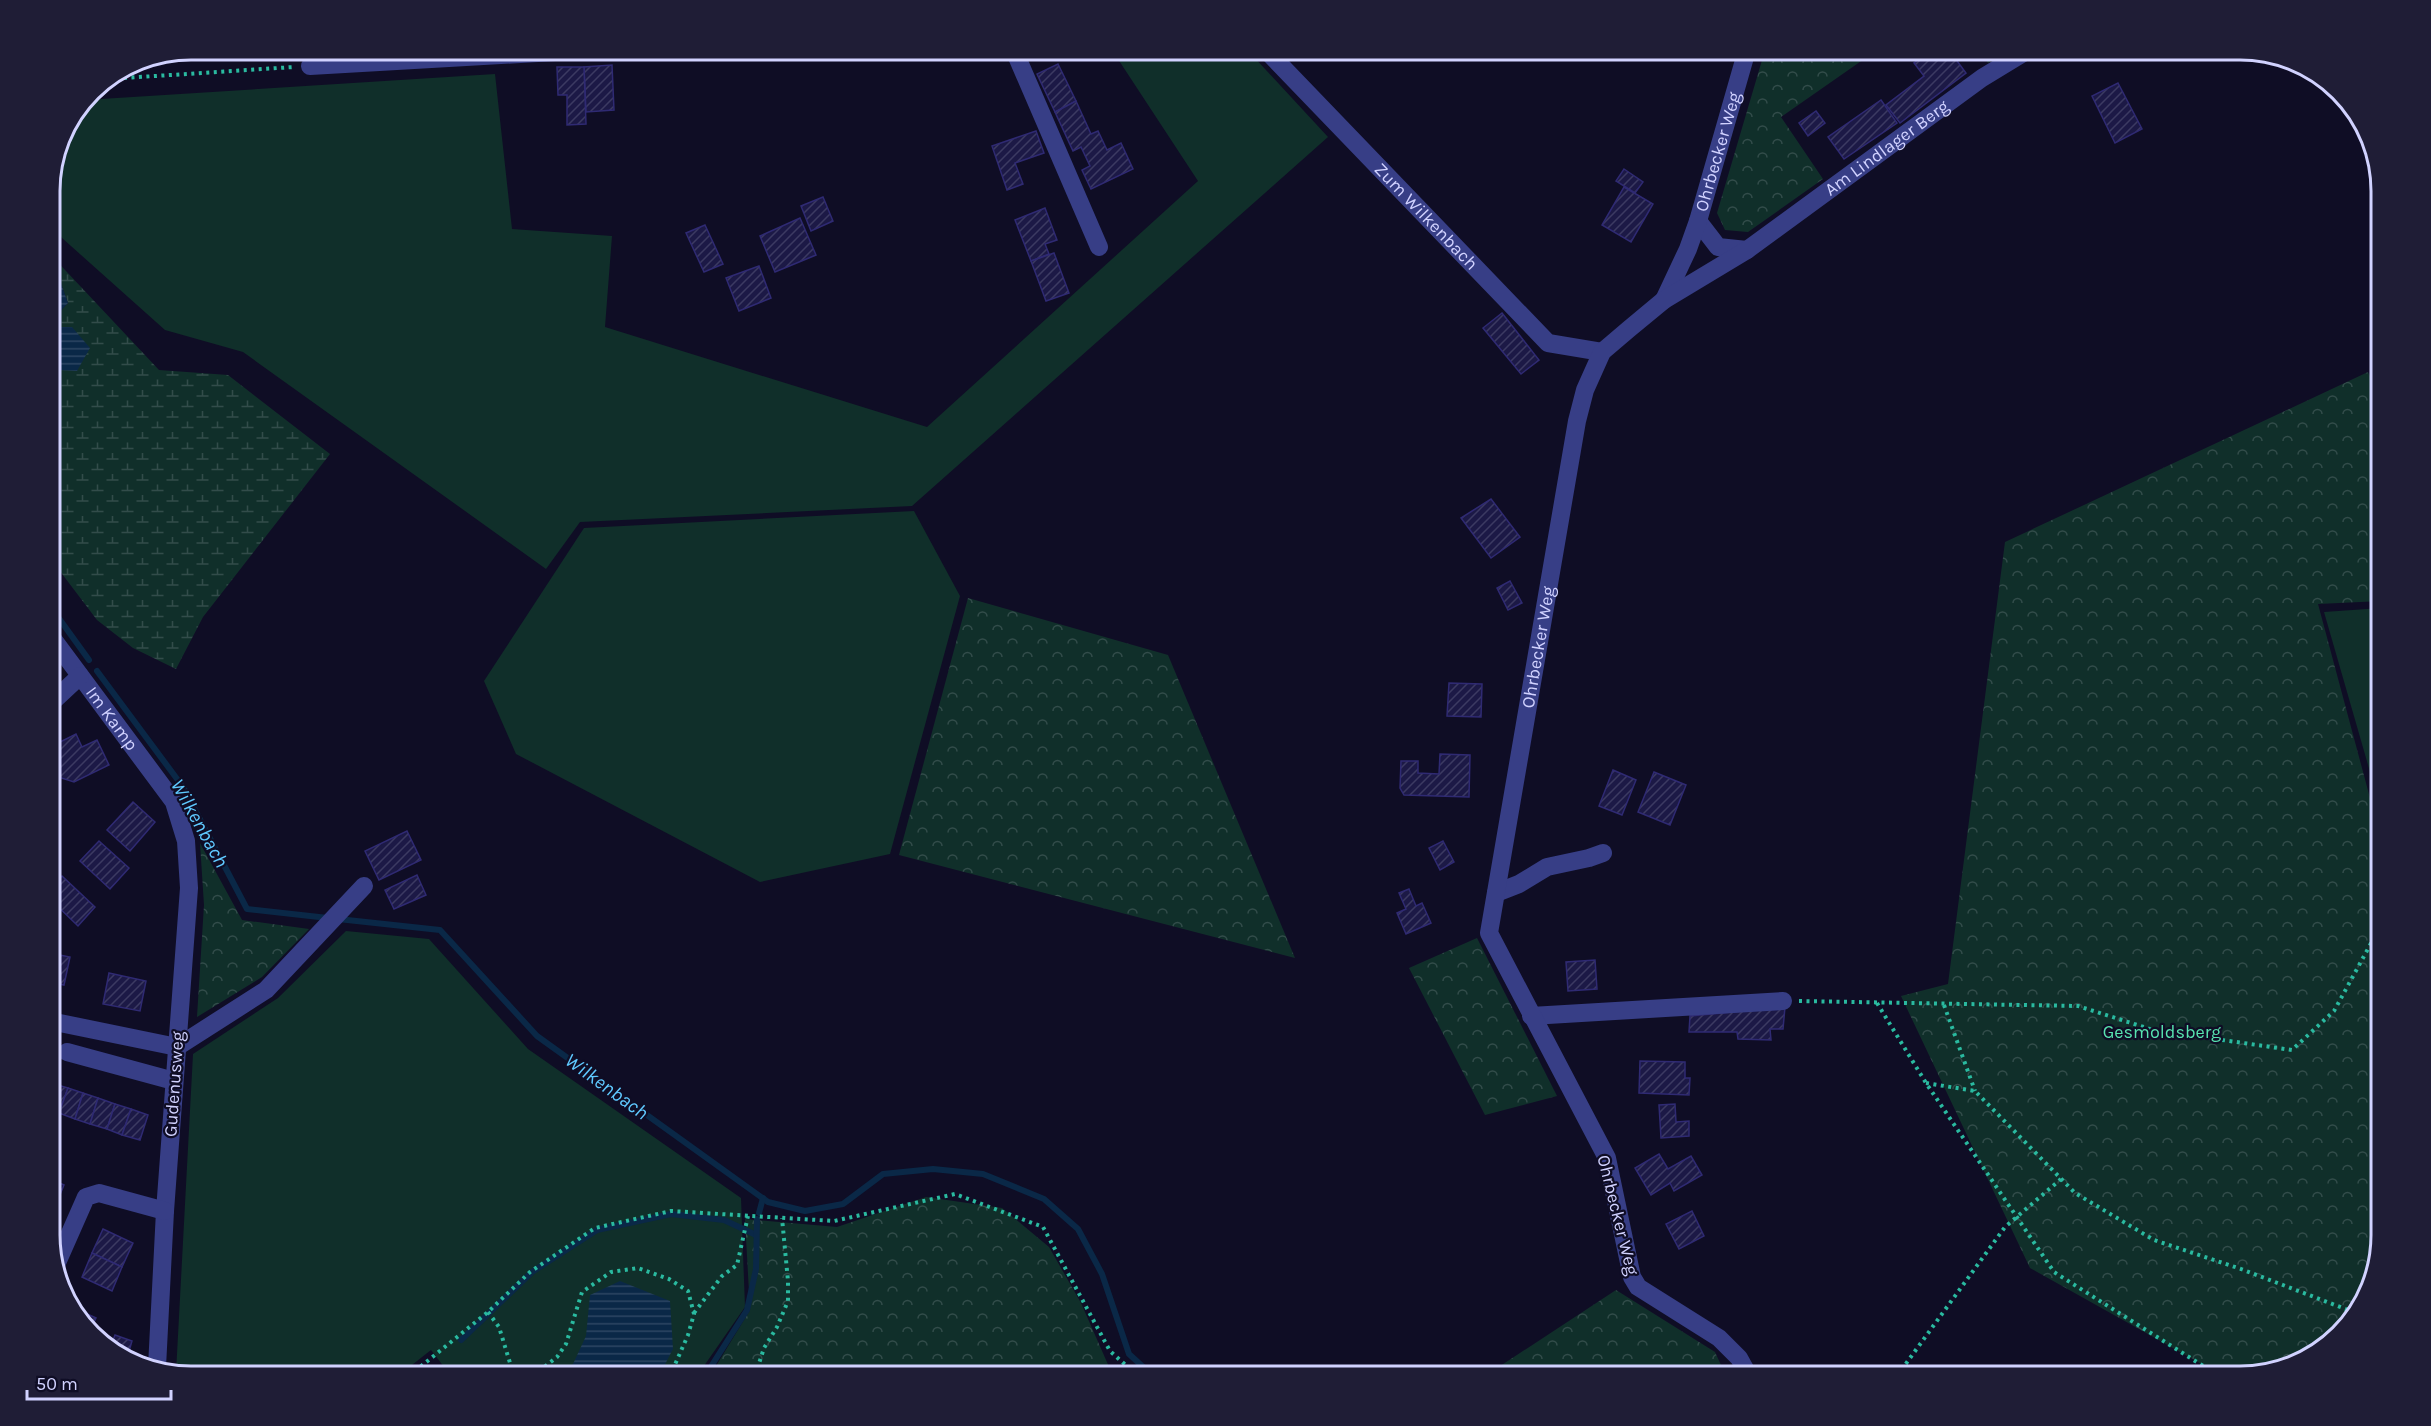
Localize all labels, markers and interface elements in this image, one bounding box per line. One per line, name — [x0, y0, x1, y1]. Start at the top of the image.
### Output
street label: Ohrbecker Weg — [1690, 89, 1745, 214]
street label: Am Lindlager Berg — [1820, 95, 1953, 201]
street label: Zum Wilkenbach — [1370, 158, 1483, 275]
street label: Ohrbecker Weg — [1517, 584, 1559, 710]
street label: Im Kamp — [81, 682, 143, 755]
water label: Wilkenbach — [166, 775, 233, 871]
park label: Gesmoldsberg — [2103, 1021, 2221, 1043]
street label: Gudenusweg — [159, 1030, 189, 1138]
water label: Wilkenbach — [560, 1048, 653, 1124]
street label: Ohrbecker Weg — [1592, 1153, 1644, 1277]
scale bar — [27, 1363, 171, 1401]
text: 50 m — [36, 1373, 78, 1395]

